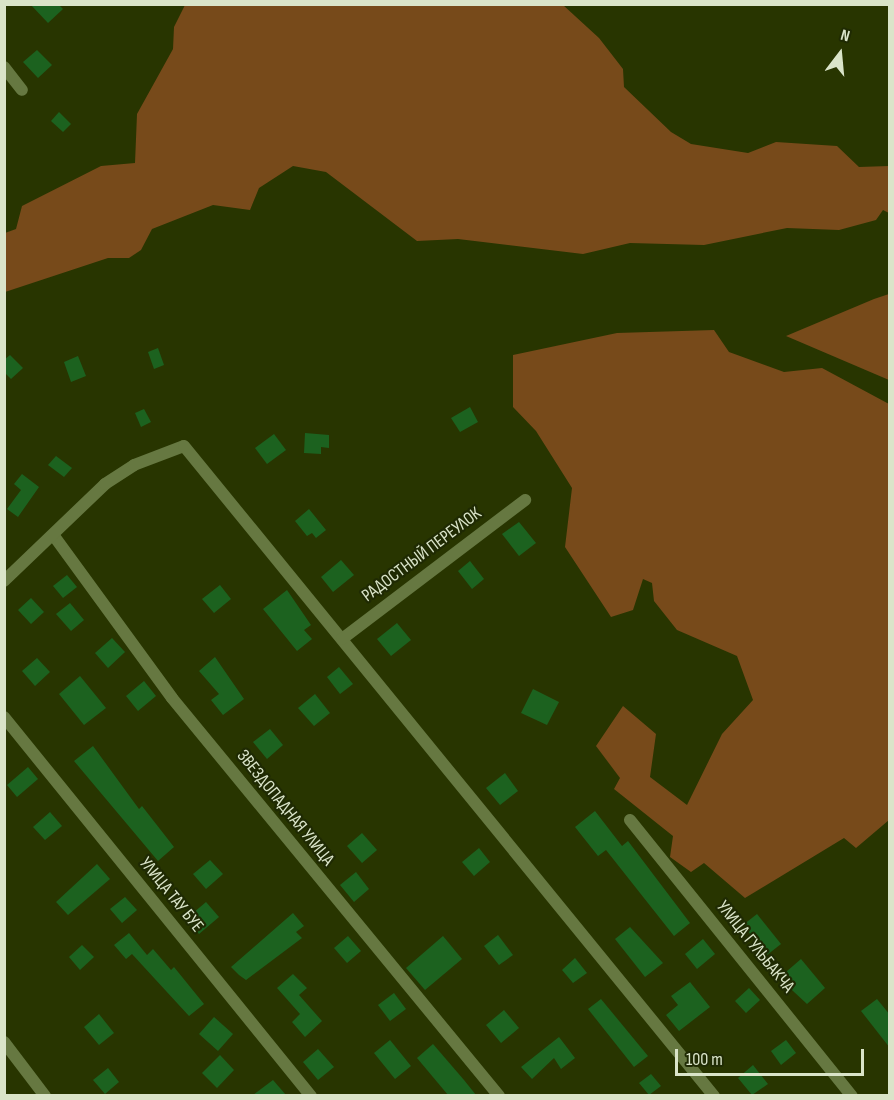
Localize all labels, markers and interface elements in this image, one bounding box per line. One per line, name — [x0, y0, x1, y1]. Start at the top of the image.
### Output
north arrow — [810, 24, 870, 84]
text: N — [838, 26, 852, 47]
street label: РАДОСТНЫЙ ПЕРЕУЛОК — [358, 503, 486, 607]
street label: ЗВЕЗДОПАДНАЯ УЛИЦА — [232, 746, 338, 870]
street label: УЛИЦА ТАУ БУЕ — [134, 853, 208, 937]
street label: УЛИЦА ГУЛЬБАКЧА — [711, 897, 799, 997]
scale bar — [678, 1037, 867, 1075]
text: 100 m — [686, 1049, 723, 1070]

